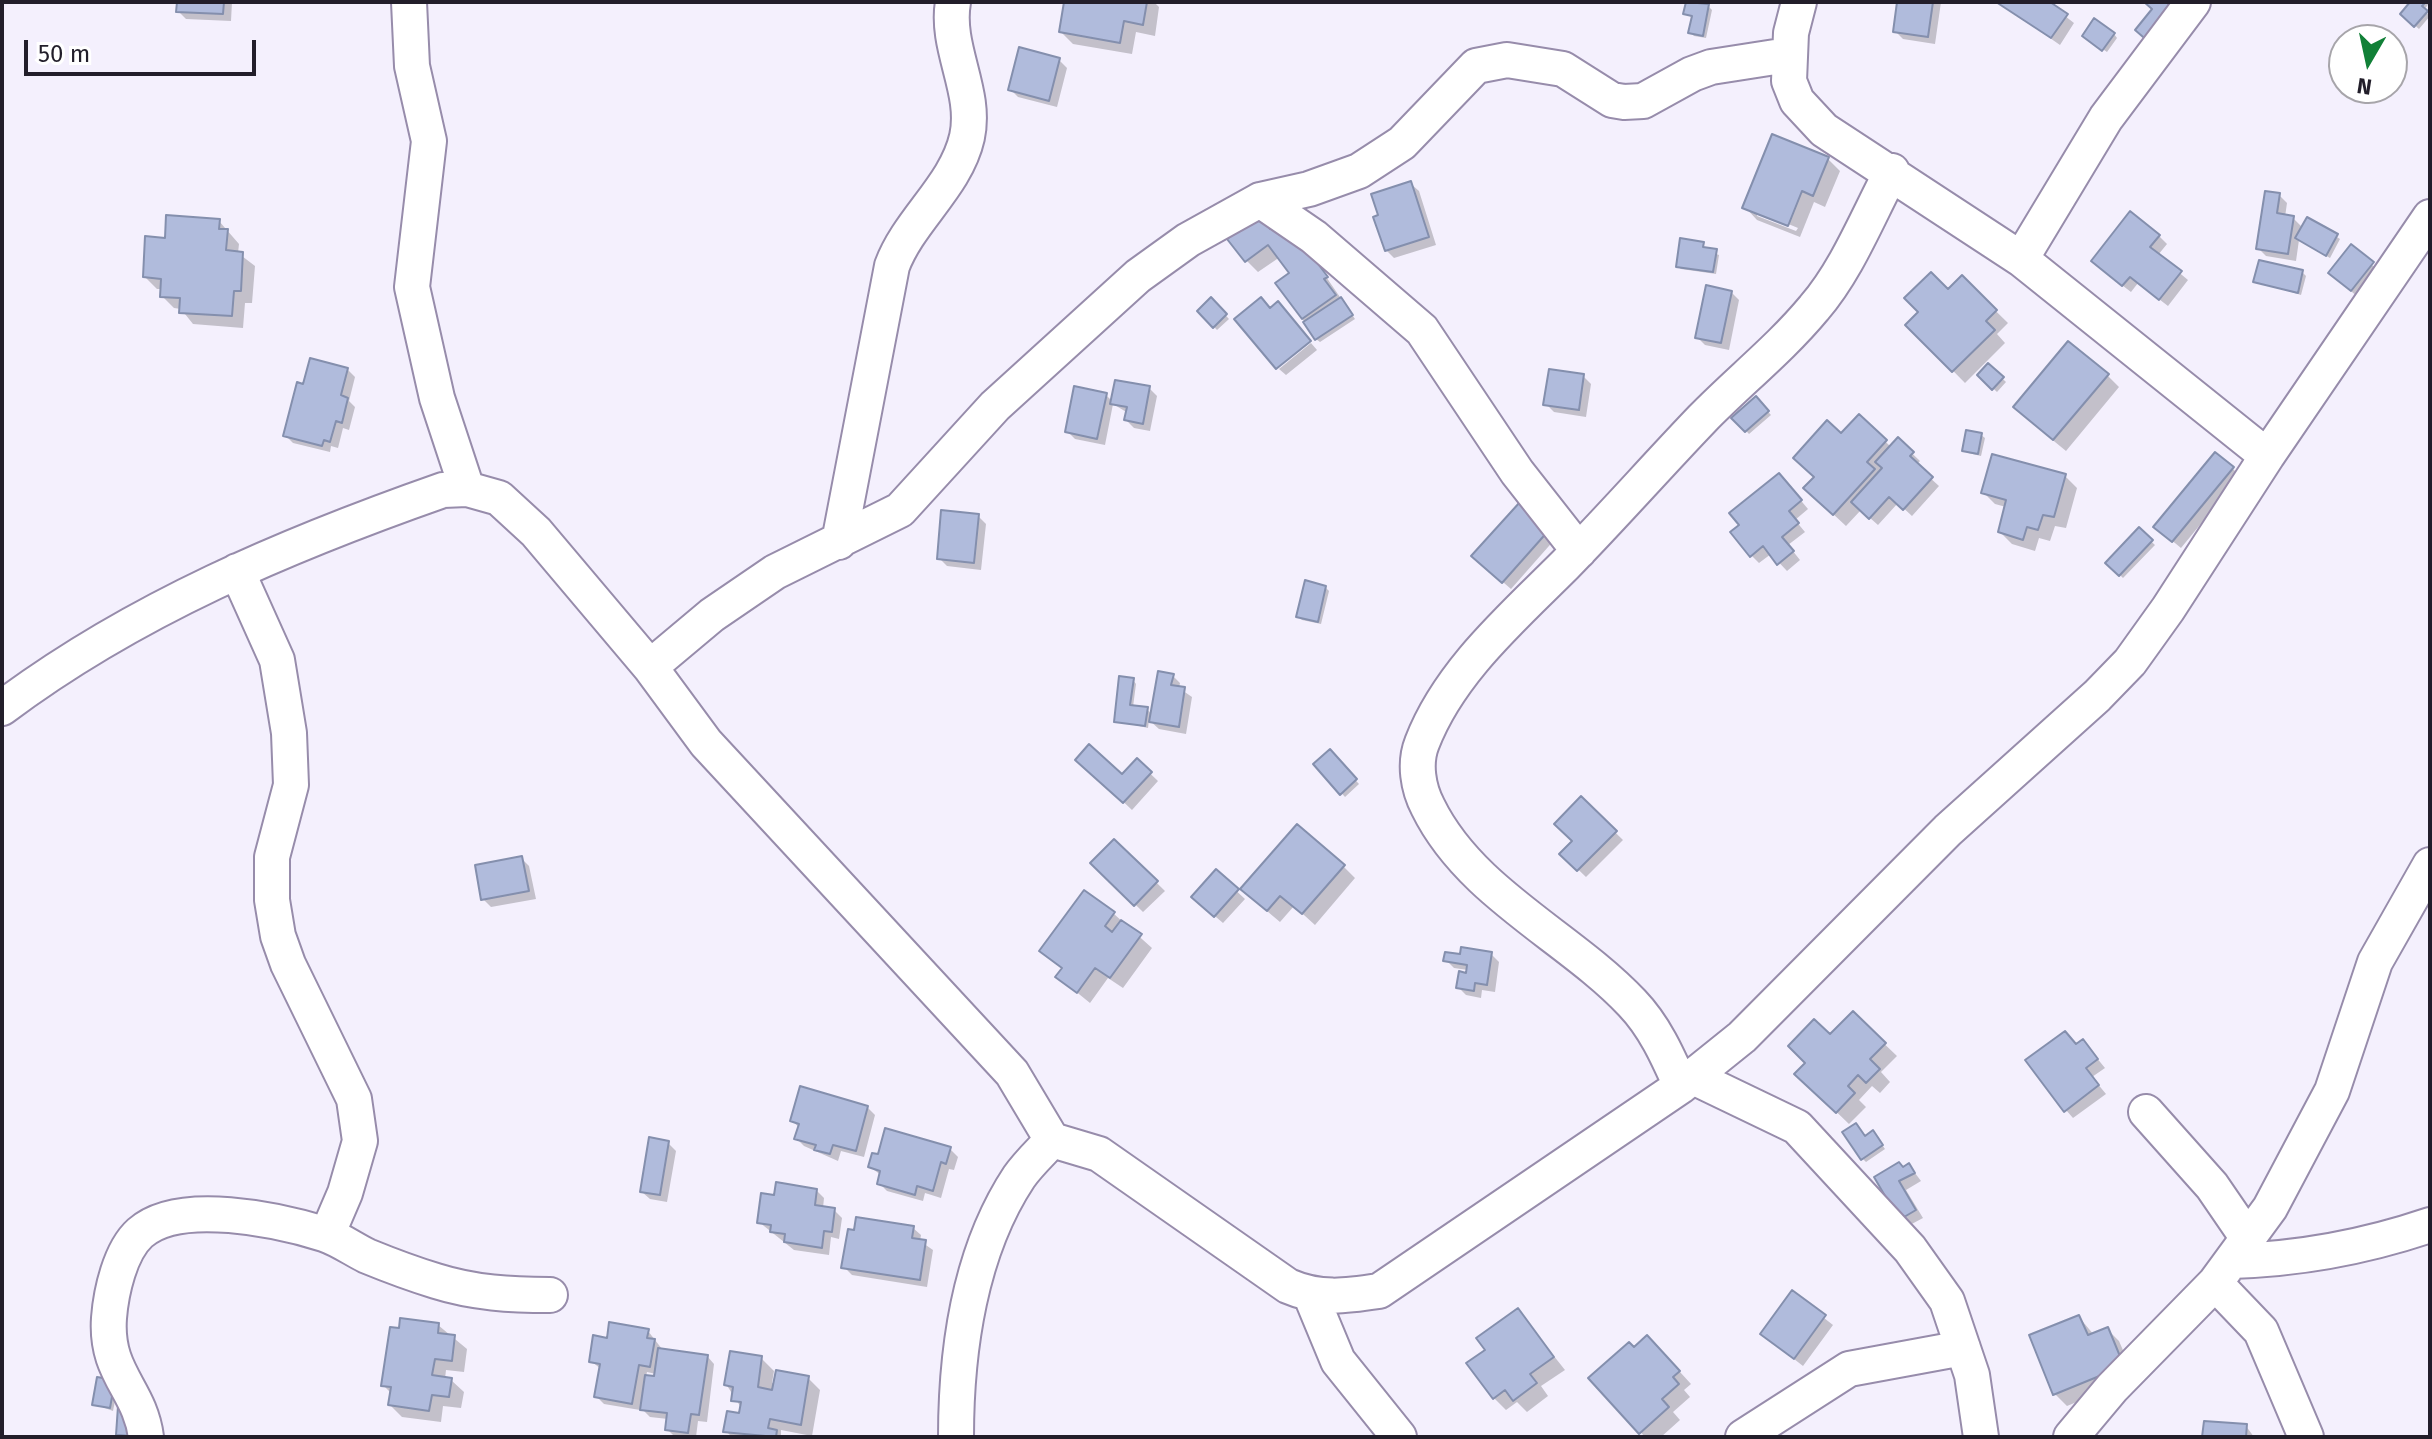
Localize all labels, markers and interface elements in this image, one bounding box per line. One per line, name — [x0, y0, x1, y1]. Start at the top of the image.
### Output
scale bar — [28, 24, 260, 74]
north arrow — [2328, 24, 2408, 104]
text: 50 m — [38, 40, 90, 68]
text: N — [2355, 72, 2374, 101]

